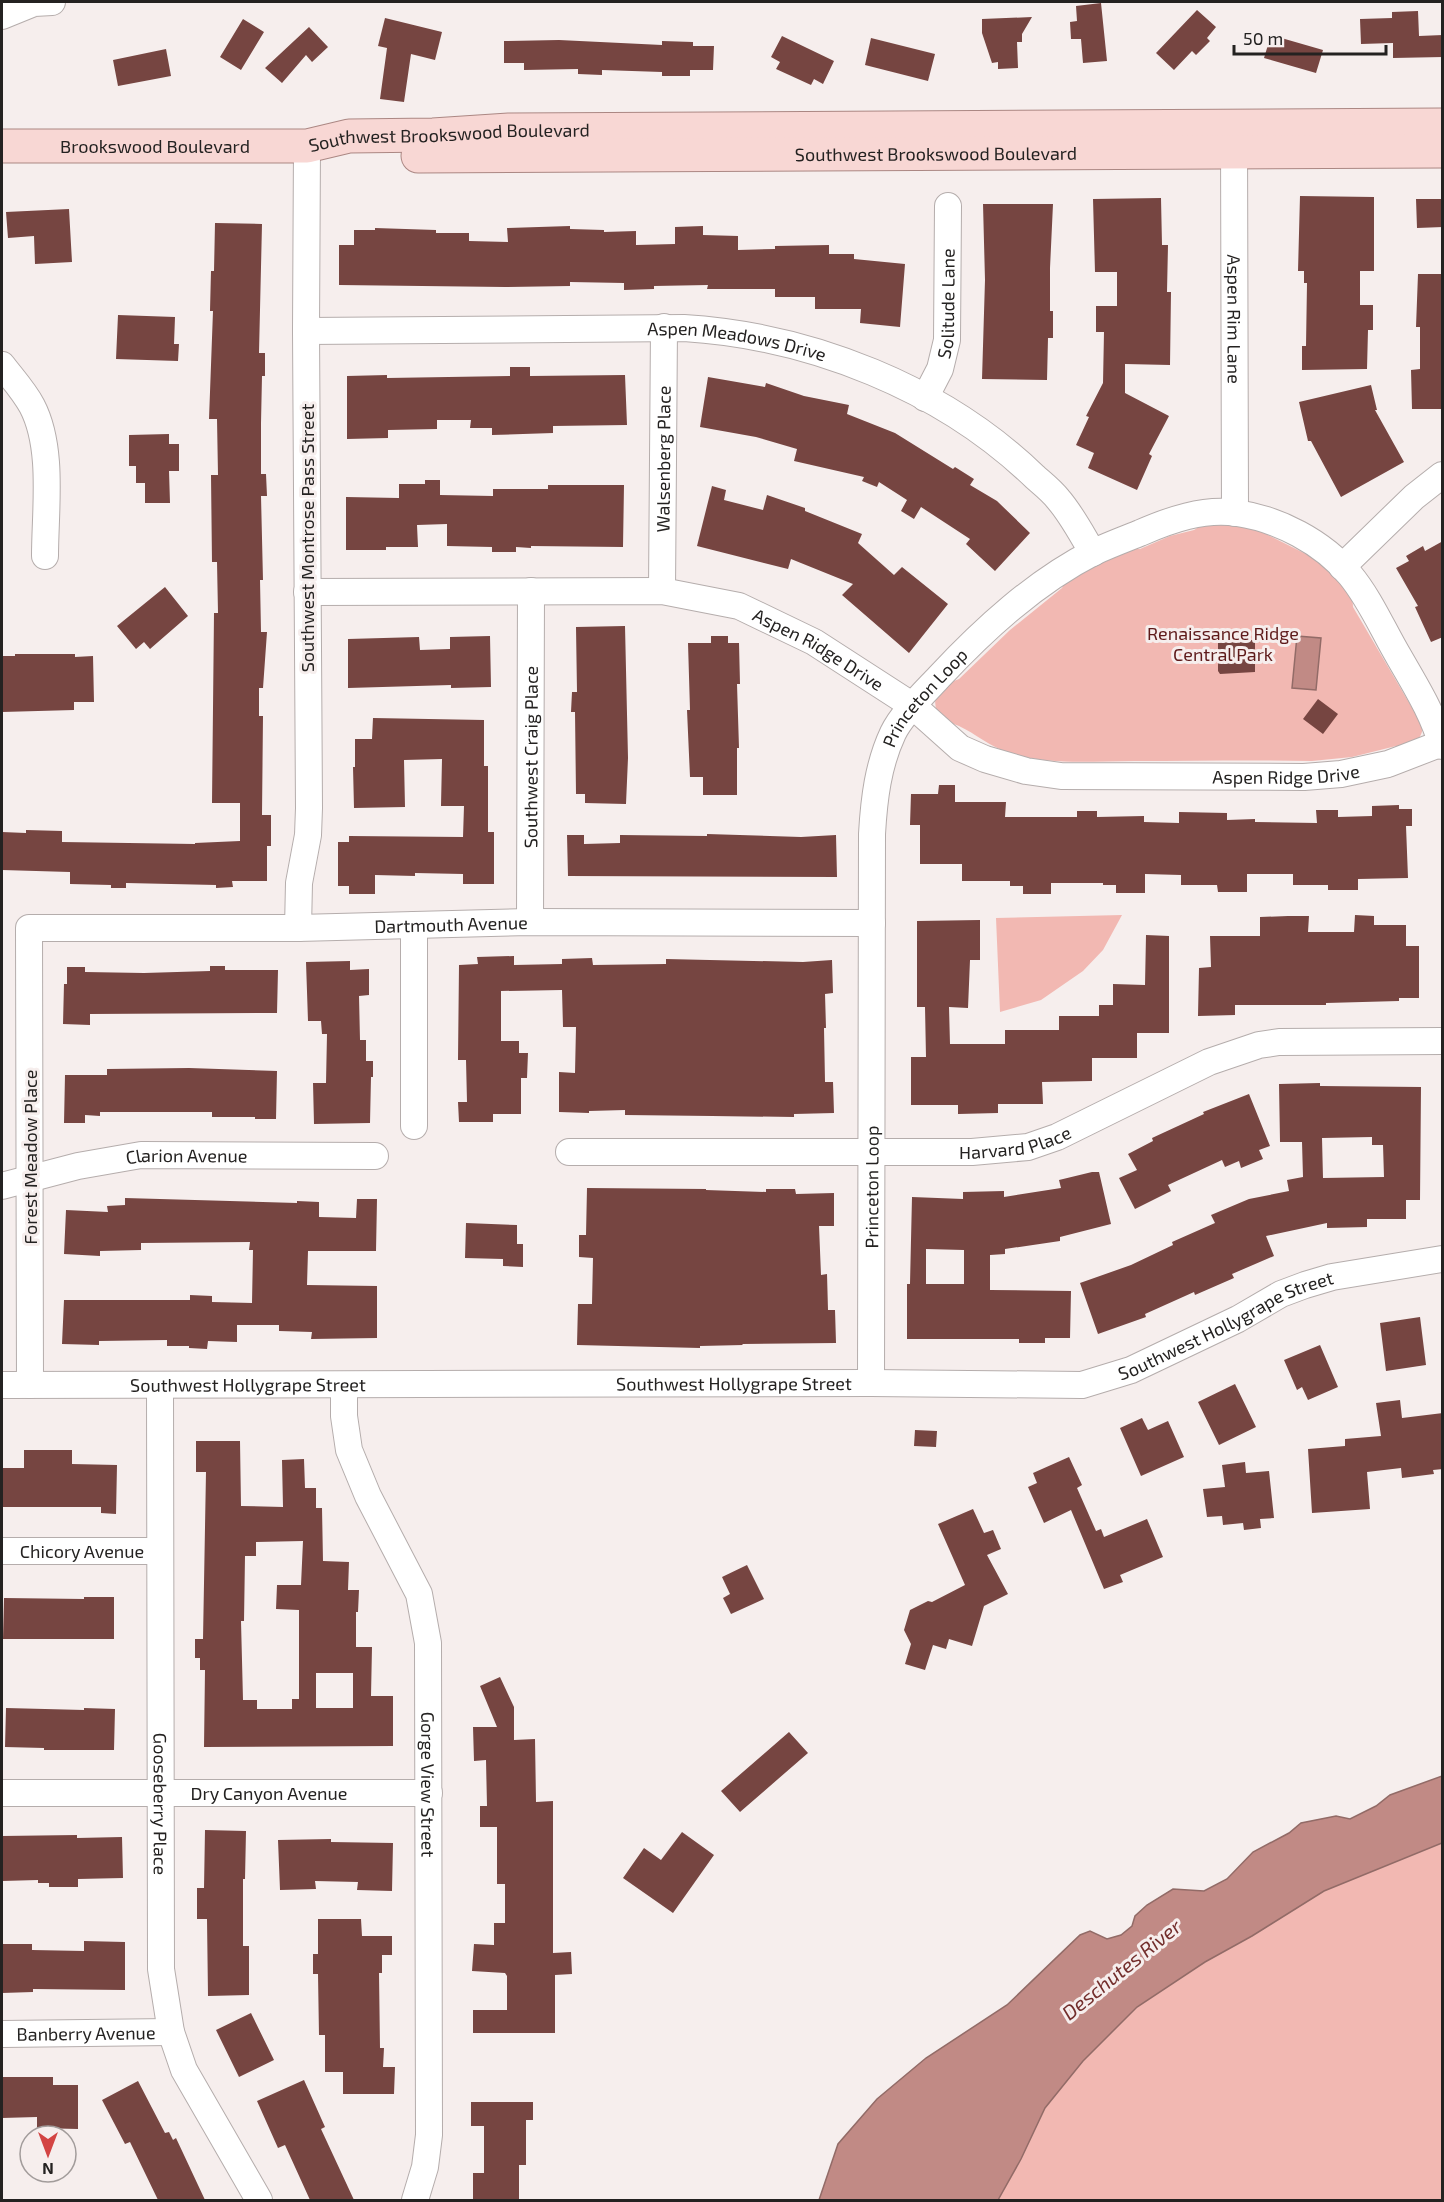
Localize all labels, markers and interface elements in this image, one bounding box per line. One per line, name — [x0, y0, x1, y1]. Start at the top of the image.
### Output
scale bar — [1234, 18, 1386, 56]
text: 50 m — [1243, 27, 1283, 49]
street label: Southwest Brookswood Boulevard — [306, 119, 590, 156]
street label: Brookswood Boulevard — [60, 135, 250, 157]
street label: Southwest Brookswood Boulevard — [795, 142, 1077, 165]
street label: Solitude Lane — [932, 248, 959, 361]
street label: Aspen Rim Lane — [1223, 254, 1246, 384]
street label: Aspen Meadows Drive — [647, 317, 829, 365]
street label: Walsenberg Place — [651, 386, 675, 532]
street label: Southwest Montrose Pass Street — [296, 404, 318, 672]
street label: Aspen Ridge Drive — [749, 603, 888, 695]
park label: Renaissance Ridge Central Park — [1147, 622, 1299, 665]
street label: Princeton Loop — [877, 644, 972, 750]
street label: Southwest Craig Place — [519, 666, 542, 848]
street label: Aspen Ridge Drive — [1212, 759, 1361, 788]
street label: Dartmouth Avenue — [374, 911, 528, 937]
street label: Forest Meadow Place — [19, 1070, 41, 1244]
street label: Harvard Place — [959, 1121, 1075, 1163]
street label: Princeton Loop — [860, 1126, 882, 1248]
street label: Clarion Avenue — [124, 1144, 247, 1168]
street label: Southwest Hollygrape Street — [1115, 1266, 1336, 1384]
street label: Southwest Hollygrape Street — [616, 1372, 852, 1395]
street label: Southwest Hollygrape Street — [130, 1373, 366, 1396]
street label: Chicory Avenue — [20, 1540, 144, 1562]
street label: Gorge View Street — [417, 1712, 439, 1858]
street label: Gooseberry Place — [150, 1733, 172, 1875]
street label: Dry Canyon Avenue — [190, 1782, 348, 1804]
water label: Deschutes River — [1057, 1913, 1186, 2024]
street label: Banberry Avenue — [16, 2021, 156, 2045]
north arrow — [18, 2124, 78, 2184]
text: N — [42, 2160, 54, 2179]

